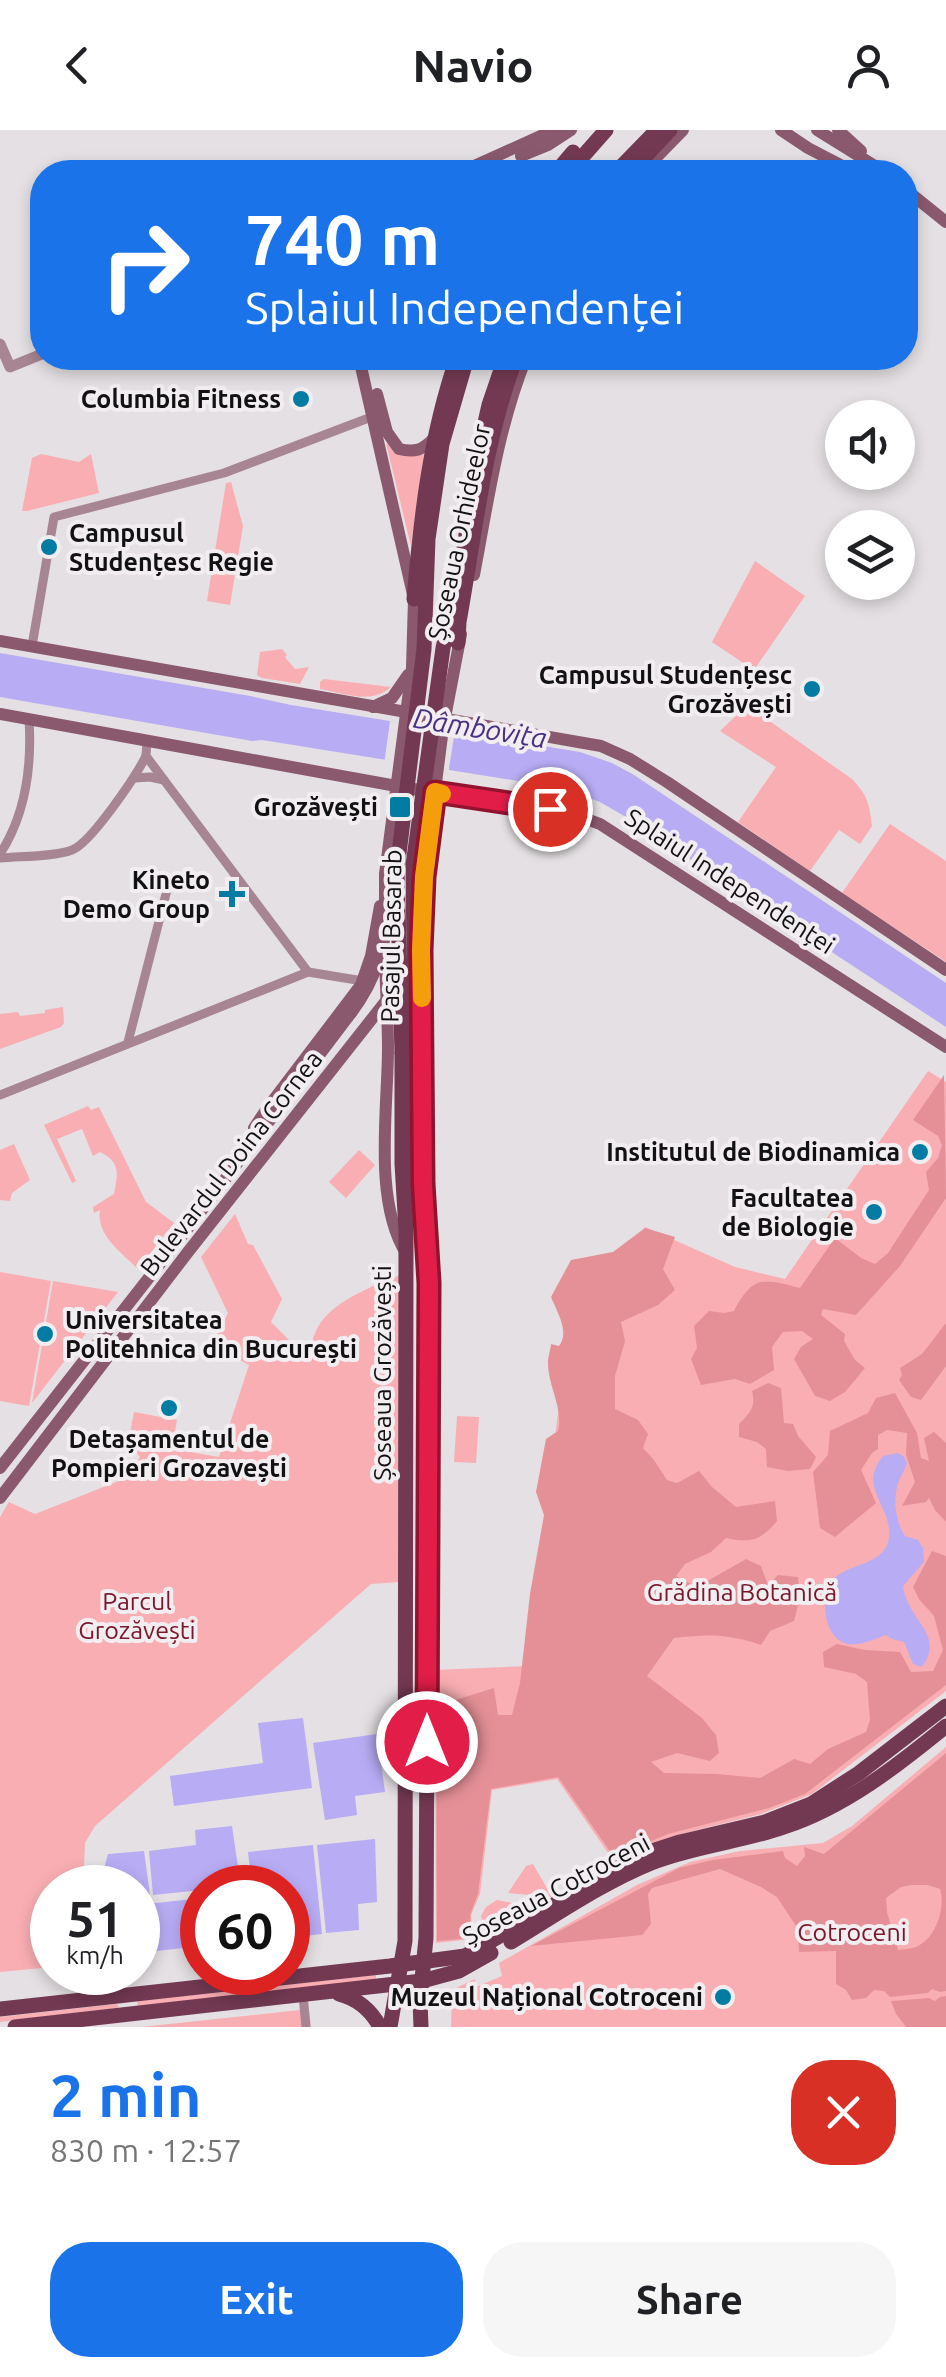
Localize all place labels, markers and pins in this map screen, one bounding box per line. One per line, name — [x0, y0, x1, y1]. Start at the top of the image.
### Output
place label: Columbia Fitness — [81, 385, 281, 413]
marker: Columbia Fitness — [290, 388, 312, 410]
place label: Campusul Studențesc Regie — [69, 519, 274, 577]
marker: Campusul Studențesc Regie — [38, 536, 60, 558]
place label: Campusul Studențesc Grozăvești — [539, 661, 792, 719]
marker: Campusul Studențesc Grozăvești — [801, 678, 823, 700]
pin — [508, 767, 593, 852]
place label: Grozăvești — [254, 793, 378, 822]
marker: Grozăvești — [387, 794, 413, 820]
place label: Kineto Demo Group — [63, 866, 210, 923]
marker: Kineto Demo Group — [219, 881, 245, 907]
place label: Institutul de Biodinamica — [606, 1138, 900, 1166]
marker: Institutul de Biodinamica — [909, 1141, 931, 1163]
place label: Facultatea de Biologie — [721, 1184, 854, 1241]
marker: Facultatea de Biologie — [863, 1201, 885, 1223]
place label: Universitatea Politehnica din București — [65, 1306, 357, 1364]
marker: Universitatea Politehnica din București — [34, 1323, 56, 1345]
marker: Detașamentul de Pompieri Grozavești — [158, 1397, 180, 1419]
place label: Detașamentul de Pompieri Grozavești — [51, 1425, 287, 1483]
place label: Muzeul Național Cotroceni — [391, 1983, 703, 2012]
marker: Muzeul Național Cotroceni — [712, 1986, 734, 2008]

